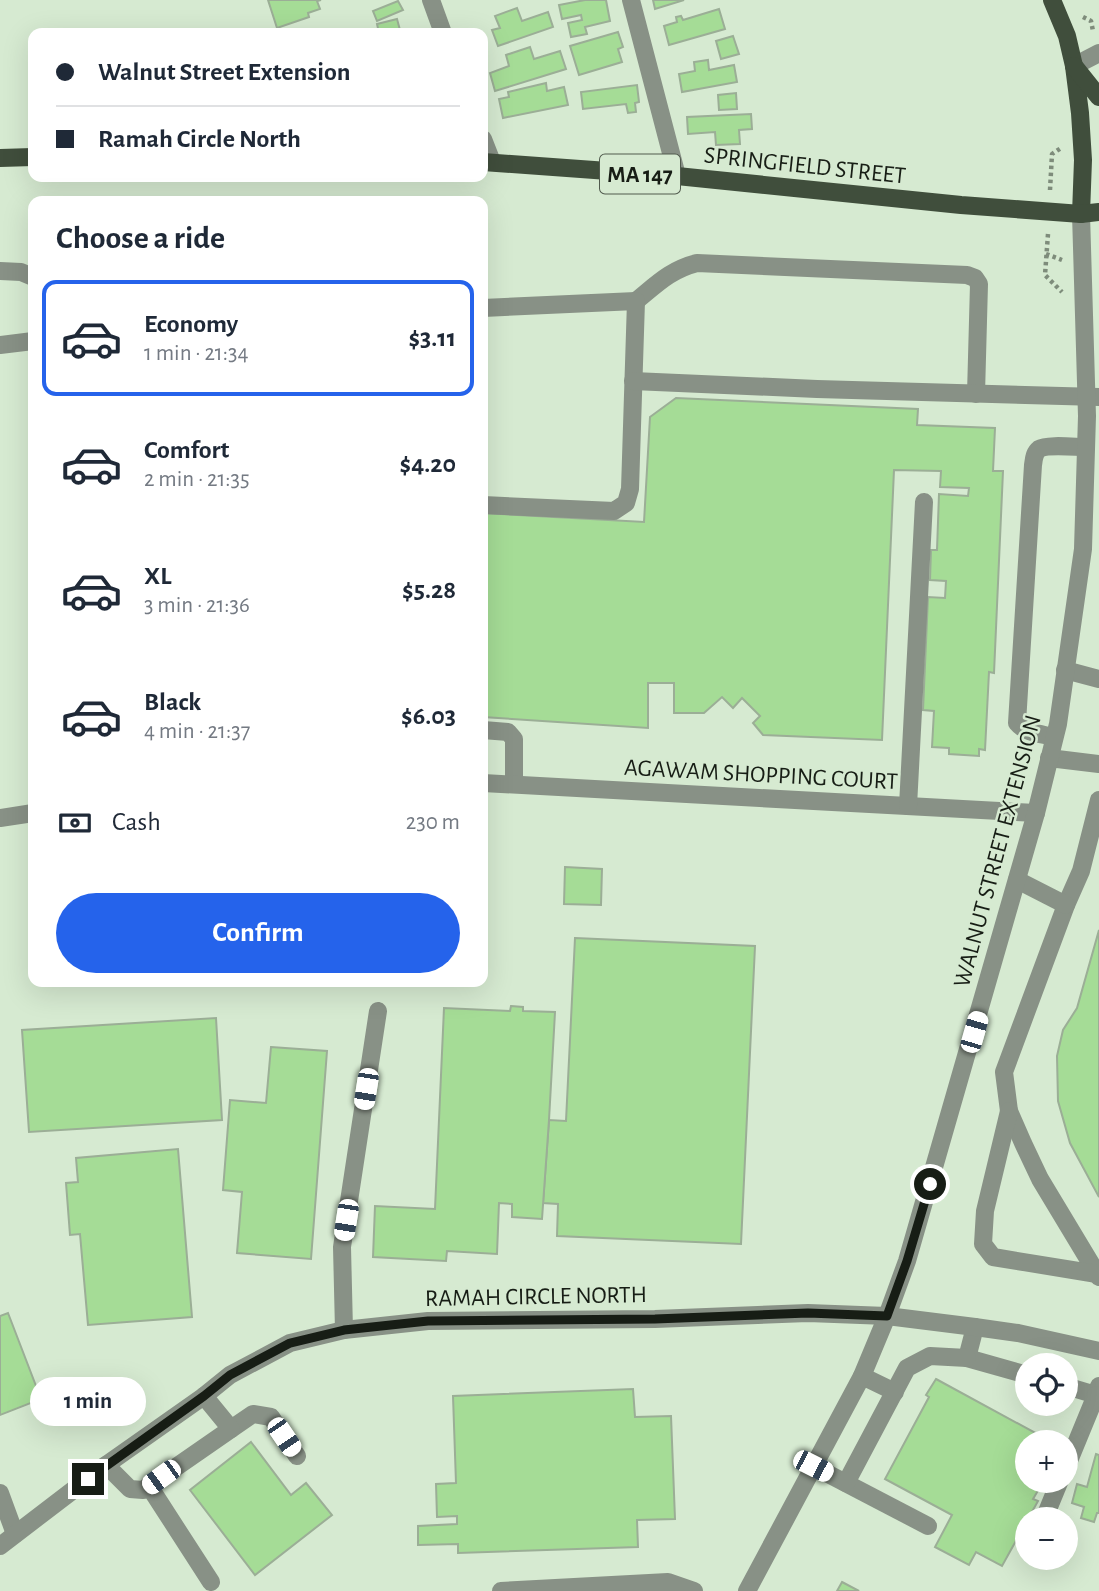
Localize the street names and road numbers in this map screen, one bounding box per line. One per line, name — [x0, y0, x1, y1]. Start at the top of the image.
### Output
street label: SPRINGFIELD STREET — [703, 143, 907, 189]
road number: MA 147 — [600, 154, 680, 194]
street label: WALNUT STREET EXTENSION — [950, 712, 1046, 990]
street label: AGAWAM SHOPPING COURT — [623, 756, 899, 794]
street label: RAMAH CIRCLE NORTH — [425, 1283, 647, 1311]

